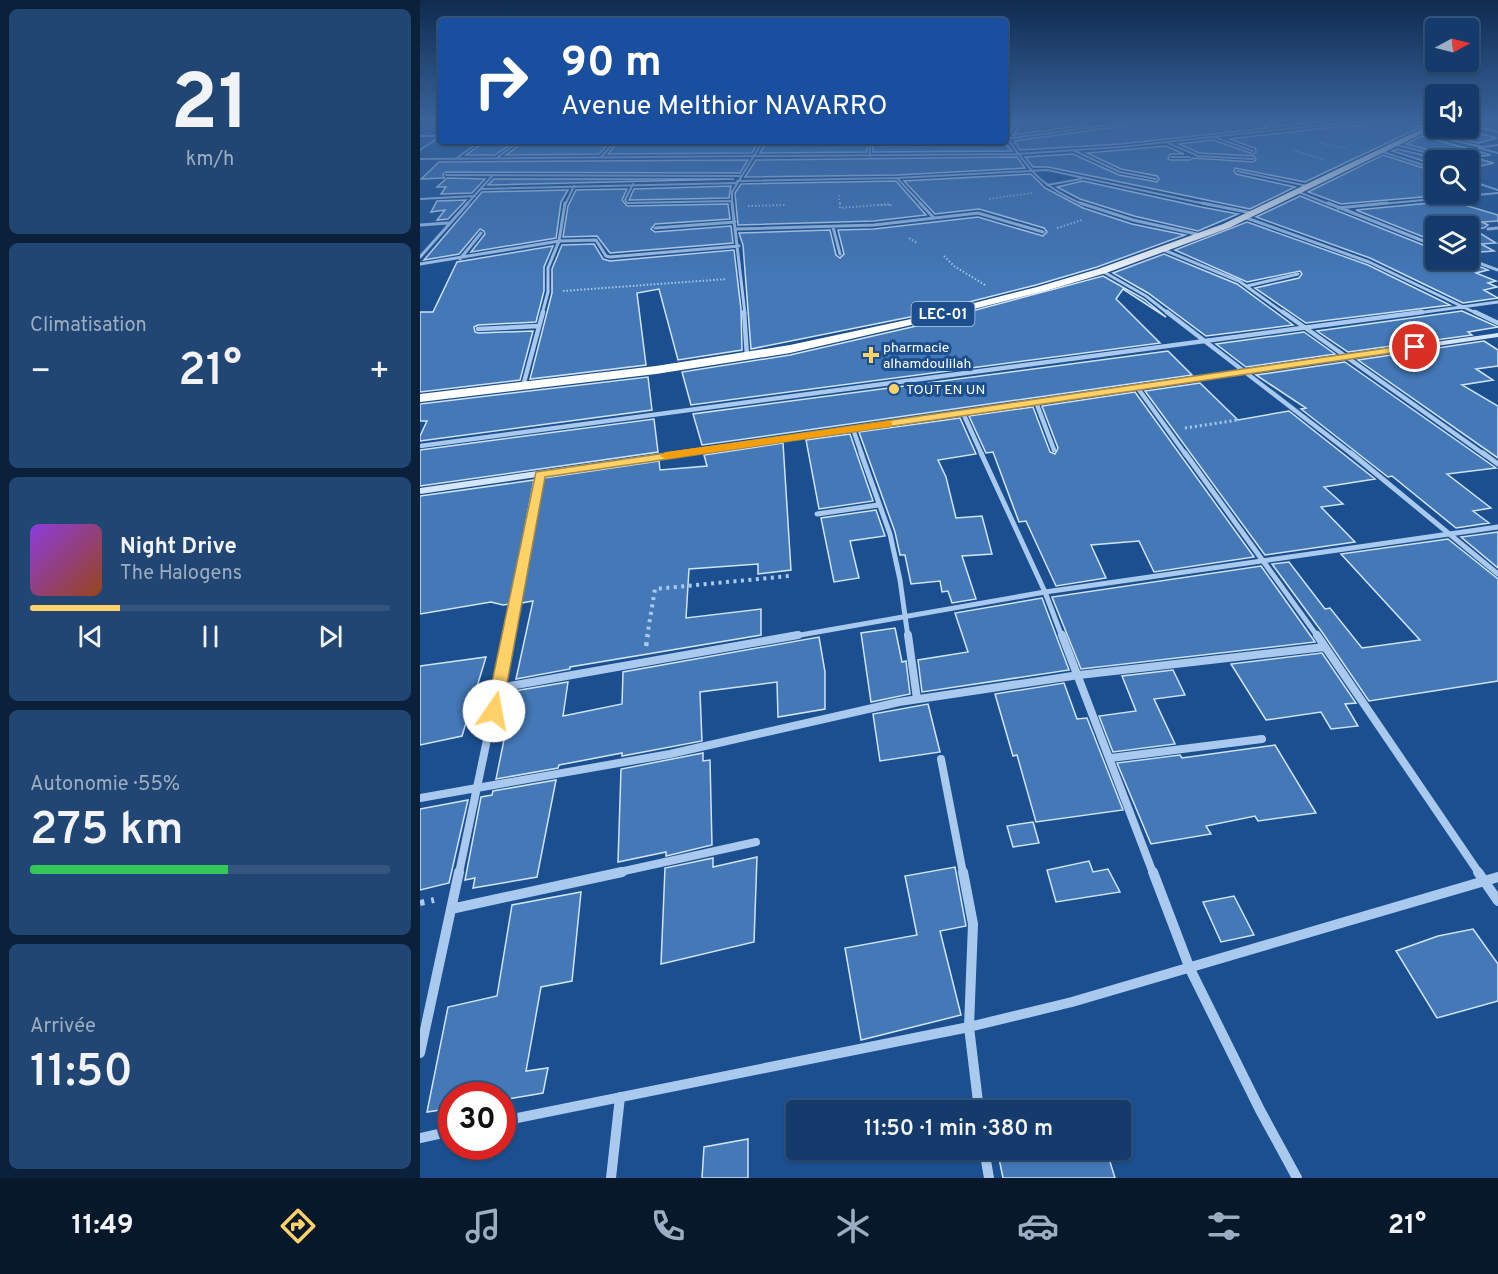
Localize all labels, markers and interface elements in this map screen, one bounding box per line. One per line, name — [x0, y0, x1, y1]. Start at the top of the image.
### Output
north arrow — [1425, 18, 1479, 72]
map controls — [1425, 18, 1479, 270]
text: 90 m — [561, 38, 662, 91]
icon: right — [462, 42, 540, 120]
text: 21 — [171, 58, 249, 157]
button: sound — [1425, 84, 1479, 138]
text: Avenue Melthior NAVARRO — [561, 90, 888, 124]
text: km/h — [186, 147, 234, 173]
button: search — [1425, 150, 1479, 204]
button: layers — [1425, 216, 1479, 270]
road number: LEC-01 — [912, 302, 974, 326]
text: Climatisation — [30, 313, 147, 339]
pin — [1389, 321, 1440, 372]
icon: arrive — [1398, 330, 1431, 363]
place label: pharmacie alhamdoulilah — [883, 340, 971, 373]
text: 21° — [178, 344, 242, 401]
marker: pharmacie alhamdoulilah — [864, 348, 878, 362]
text: − — [30, 352, 51, 394]
text: + — [369, 352, 390, 394]
marker: TOUT EN UN — [887, 382, 901, 396]
place label: TOUT EN UN — [906, 382, 985, 399]
text: Night Drive — [120, 534, 237, 561]
text: The Halogens — [120, 561, 242, 587]
icon: previous — [74, 620, 107, 653]
icon: pause — [194, 620, 227, 653]
icon: next — [314, 620, 347, 653]
position arrow — [462, 679, 526, 743]
text: Autonomie · 55% — [30, 772, 180, 798]
text: 275 km — [30, 803, 184, 860]
text: Arrivée — [30, 1014, 96, 1040]
text: 11:50 — [30, 1045, 133, 1102]
speed limit sign: 30 — [438, 1082, 516, 1160]
text: 11:50 · 1 min · 380 m — [864, 1116, 1053, 1143]
icon: directions — [277, 1205, 319, 1247]
icon: music — [462, 1205, 504, 1247]
icon: phone — [647, 1205, 689, 1247]
icon: climate — [832, 1205, 874, 1247]
icon: car — [1017, 1205, 1059, 1247]
icon: filters — [1203, 1205, 1245, 1247]
text: 11:49 — [72, 1209, 134, 1243]
text: 21° — [1388, 1209, 1426, 1243]

